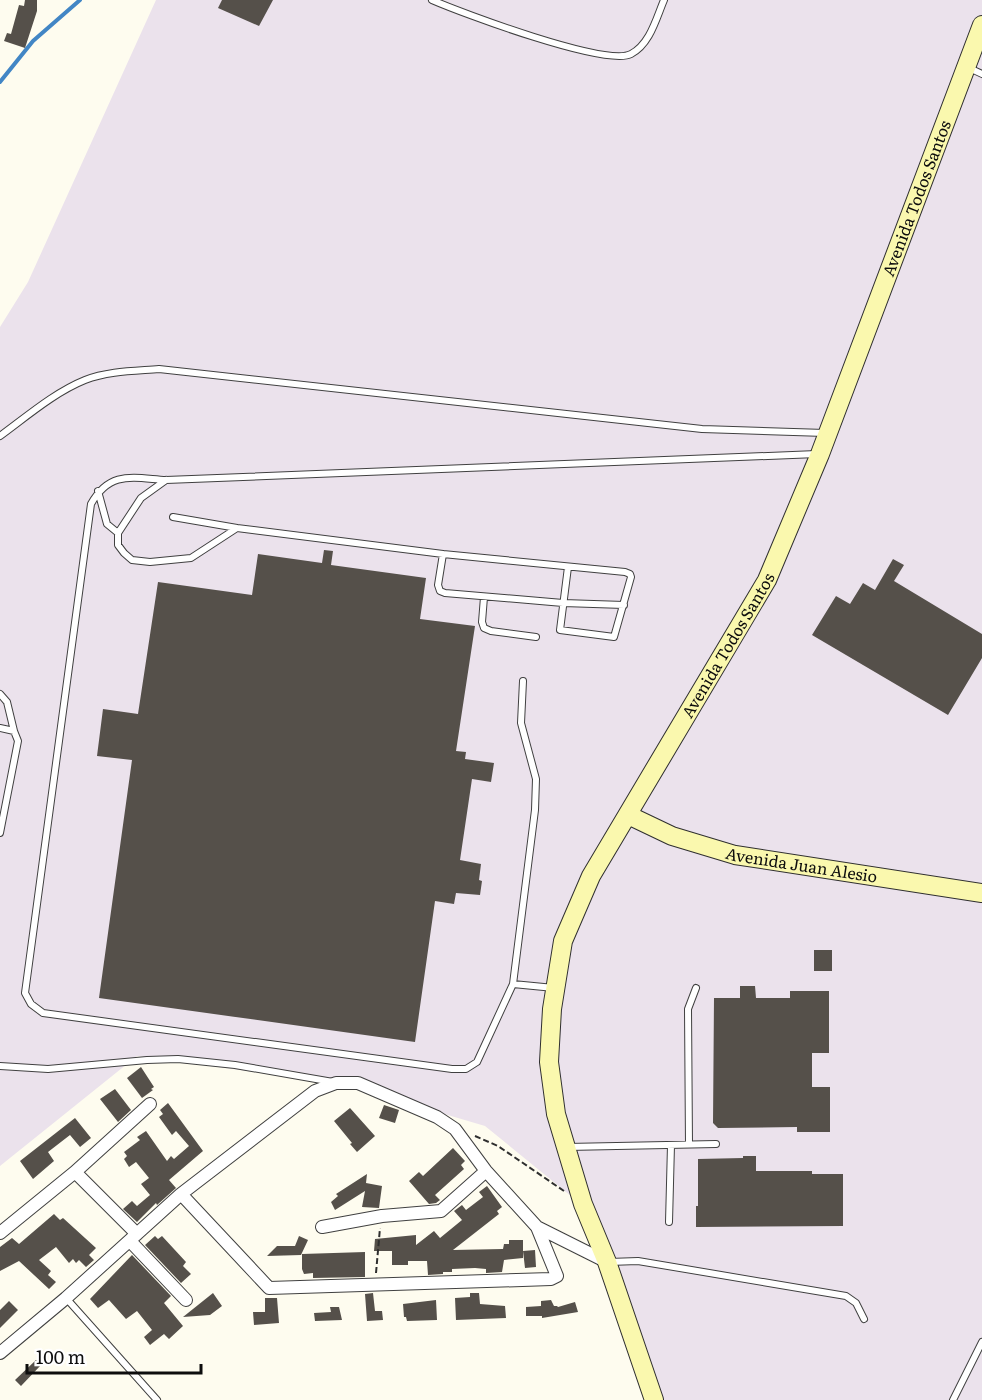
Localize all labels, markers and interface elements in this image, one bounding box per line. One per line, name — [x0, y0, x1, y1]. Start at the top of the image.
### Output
street label: Avenida Todos Santos — [875, 117, 956, 280]
street label: Avenida Todos Santos — [675, 569, 780, 722]
street label: Avenida Juan Alesio — [723, 840, 879, 888]
scale bar — [27, 1337, 201, 1375]
text: 100 m — [36, 1343, 85, 1370]

